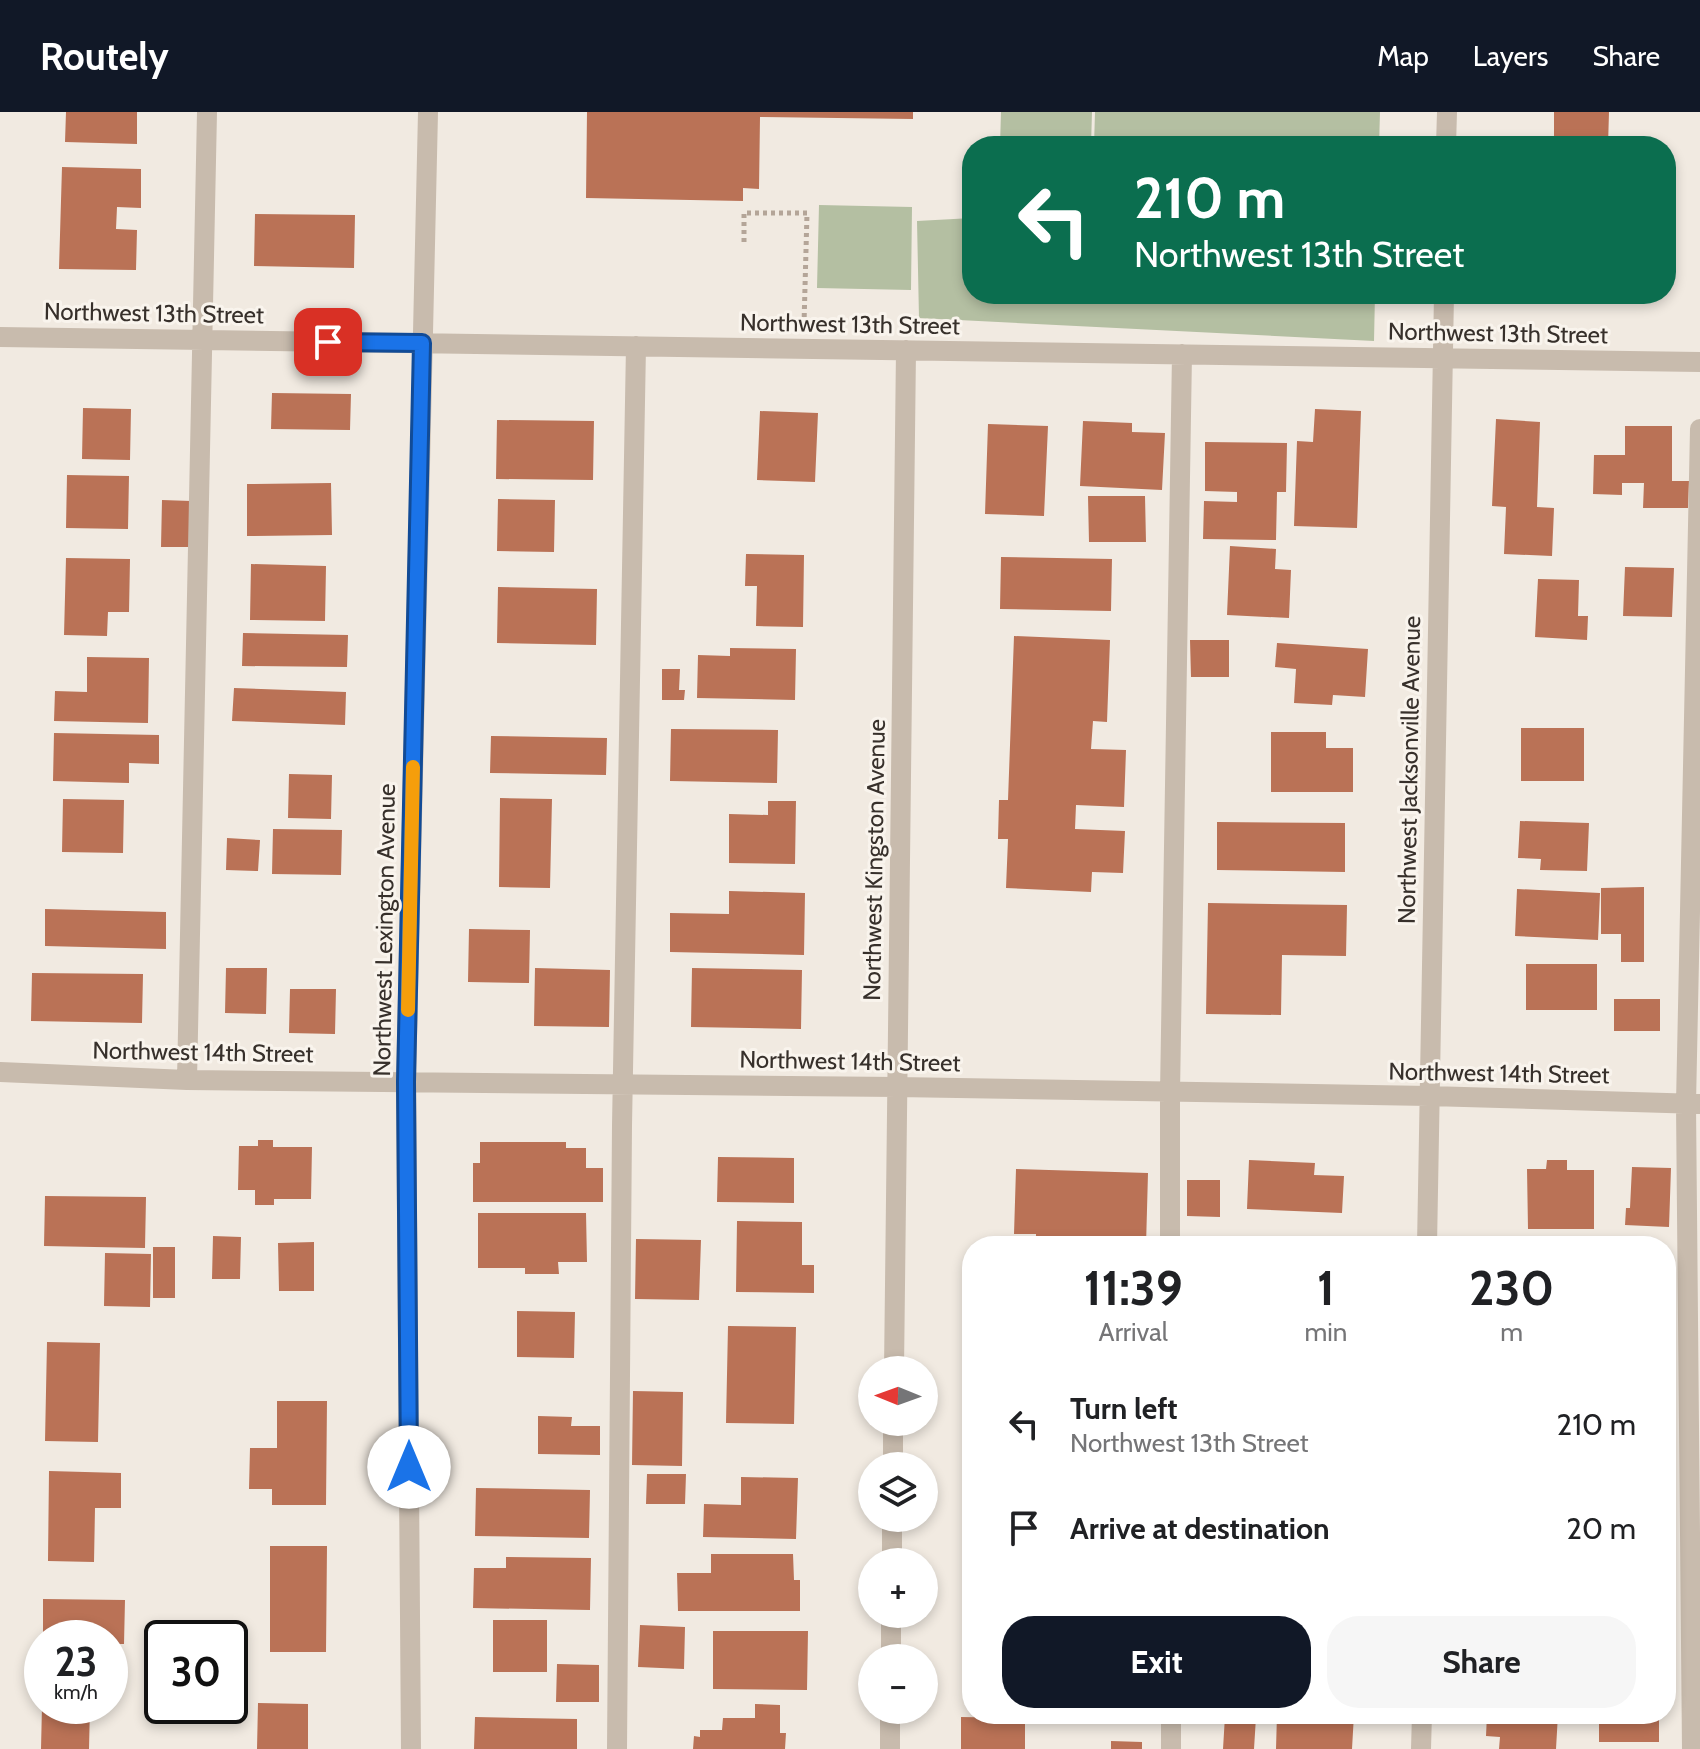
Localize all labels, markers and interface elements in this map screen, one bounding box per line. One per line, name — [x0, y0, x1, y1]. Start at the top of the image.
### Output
text: Routely — [40, 33, 169, 80]
text: Map — [1377, 39, 1429, 73]
text: Layers — [1473, 39, 1548, 73]
text: Share — [1592, 39, 1660, 73]
text: 210 m — [1134, 164, 1285, 232]
icon: left — [1002, 168, 1106, 272]
text: Northwest 13th Street — [1134, 232, 1464, 276]
street label: Northwest 13th Street — [44, 297, 264, 329]
pin — [294, 308, 362, 376]
street label: Northwest 13th Street — [740, 308, 960, 340]
street label: Northwest 13th Street — [1388, 317, 1608, 349]
icon: arrive — [306, 320, 350, 364]
street label: Northwest Jacksonville Avenue — [1392, 616, 1426, 924]
street label: Northwest Kingston Avenue — [857, 719, 891, 1001]
street label: Northwest Lexington Avenue — [367, 783, 401, 1077]
street label: Northwest 14th Street — [92, 1036, 314, 1068]
street label: Northwest 14th Street — [739, 1045, 961, 1077]
street label: Northwest 14th Street — [1388, 1057, 1610, 1089]
text: 11:39 — [1084, 1259, 1183, 1317]
text: 1 — [1317, 1259, 1335, 1317]
text: 230 — [1469, 1259, 1554, 1317]
text: Arrival — [1099, 1316, 1168, 1348]
text: min — [1304, 1316, 1347, 1348]
text: m — [1500, 1316, 1523, 1348]
north arrow — [858, 1356, 938, 1436]
map controls — [858, 1356, 938, 1724]
text: Turn left — [1070, 1390, 1178, 1427]
icon: left — [1002, 1402, 1046, 1446]
text: 210 m — [1556, 1406, 1636, 1443]
position arrow — [367, 1425, 451, 1509]
text: Northwest 13th Street — [1070, 1427, 1309, 1459]
button: layers — [858, 1452, 938, 1532]
icon: arrive — [1002, 1506, 1046, 1550]
text: Arrive at destination — [1070, 1510, 1330, 1547]
text: 20 m — [1566, 1510, 1636, 1547]
button: + — [858, 1548, 938, 1628]
button: Exit — [1002, 1616, 1311, 1708]
button: Share — [1327, 1616, 1636, 1708]
speed limit sign: 30 — [144, 1620, 248, 1724]
text: 23 — [55, 1637, 97, 1686]
button: − — [858, 1644, 938, 1724]
text: km/h — [54, 1680, 98, 1704]

